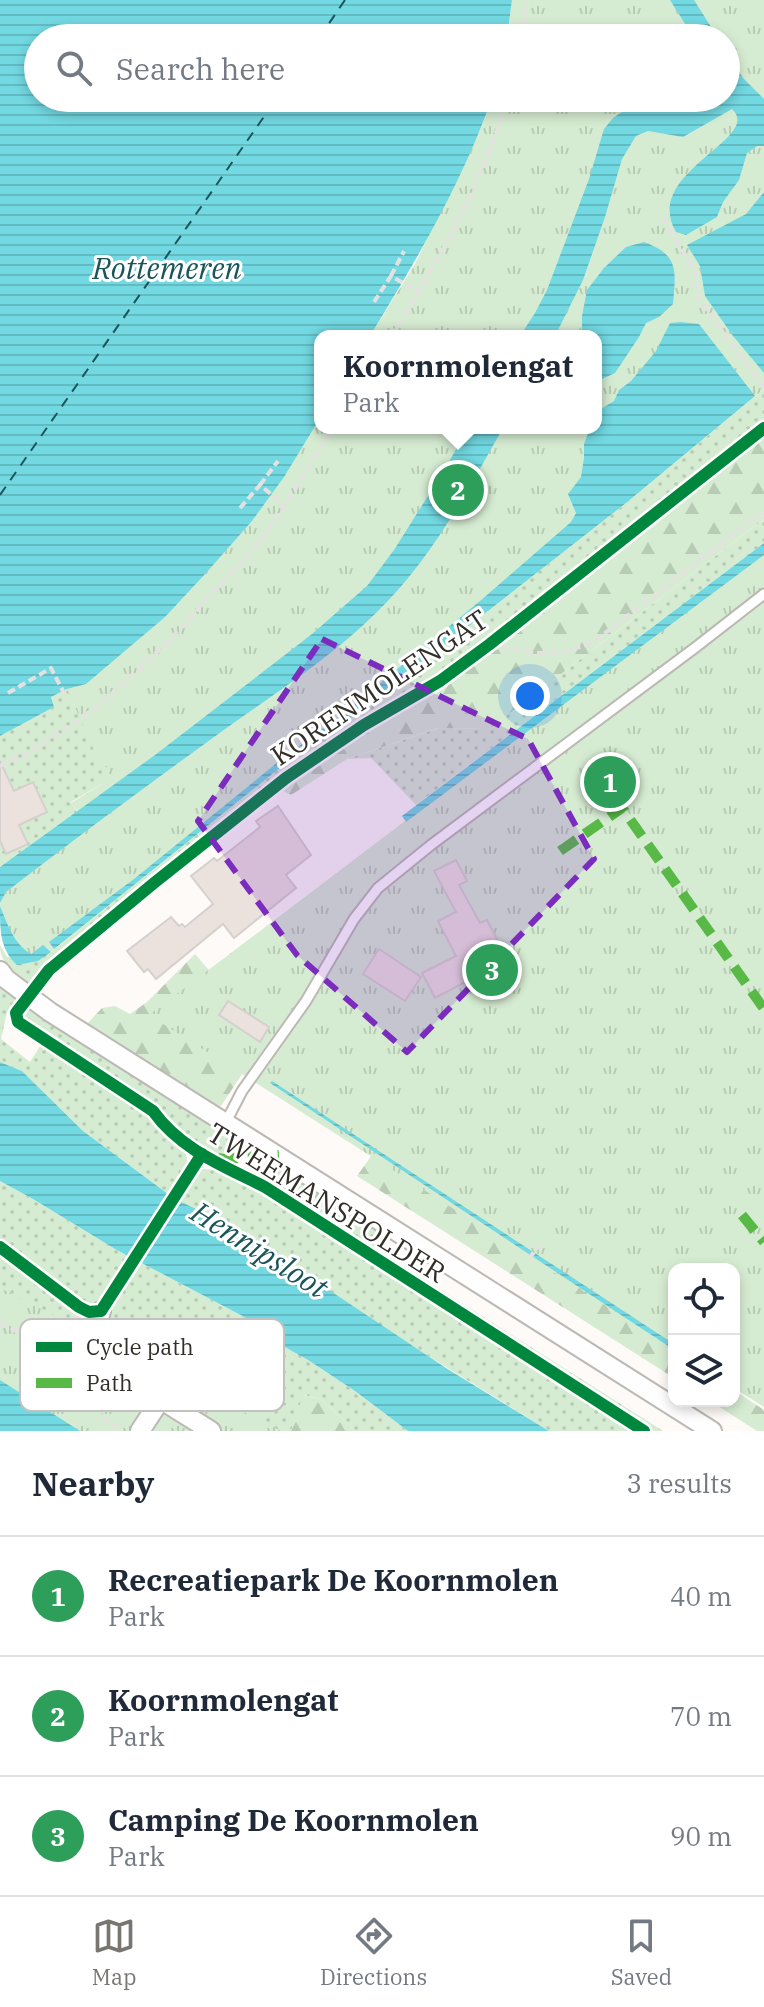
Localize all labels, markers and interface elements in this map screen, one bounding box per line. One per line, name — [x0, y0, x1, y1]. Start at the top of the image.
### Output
search box — [24, 24, 740, 112]
icon: search — [52, 46, 96, 90]
text: Search here — [116, 49, 285, 88]
water label: Rottemeren — [91, 248, 242, 287]
popup — [314, 330, 602, 434]
text: Koornmolengat — [343, 346, 573, 385]
text: Park — [343, 385, 400, 419]
pin: 2 — [432, 460, 484, 520]
street label: KORENMOLENGAT — [263, 601, 495, 773]
your location — [510, 676, 550, 716]
pin: 1 — [584, 752, 636, 812]
pin: 3 — [466, 940, 518, 1000]
street label: TWEEMANSPOLDER — [201, 1114, 453, 1290]
water label: Hennipsloot — [183, 1191, 337, 1307]
map controls — [668, 1263, 740, 1407]
button: locate — [668, 1263, 740, 1335]
legend — [20, 1319, 284, 1411]
text: Cycle path — [86, 1332, 194, 1361]
button: layers — [668, 1335, 740, 1407]
text: Path — [86, 1368, 133, 1397]
text: Nearby — [32, 1461, 154, 1505]
text: 3 results — [626, 1466, 732, 1500]
text: Recreatiepark De Koornmolen — [108, 1560, 559, 1599]
text: 1 — [50, 1579, 66, 1613]
text: 40 m — [670, 1579, 732, 1613]
text: Park — [108, 1599, 165, 1633]
text: Koornmolengat — [108, 1680, 339, 1719]
text: 2 — [50, 1699, 66, 1733]
text: 70 m — [670, 1699, 732, 1733]
text: Park — [108, 1719, 165, 1753]
text: Camping De Koornmolen — [108, 1800, 479, 1839]
text: 3 — [50, 1819, 66, 1853]
text: 90 m — [670, 1819, 732, 1853]
text: Park — [108, 1839, 165, 1873]
tab: Map — [92, 1914, 136, 1991]
tab: Directions — [320, 1914, 427, 1991]
tab: Saved — [611, 1914, 672, 1991]

